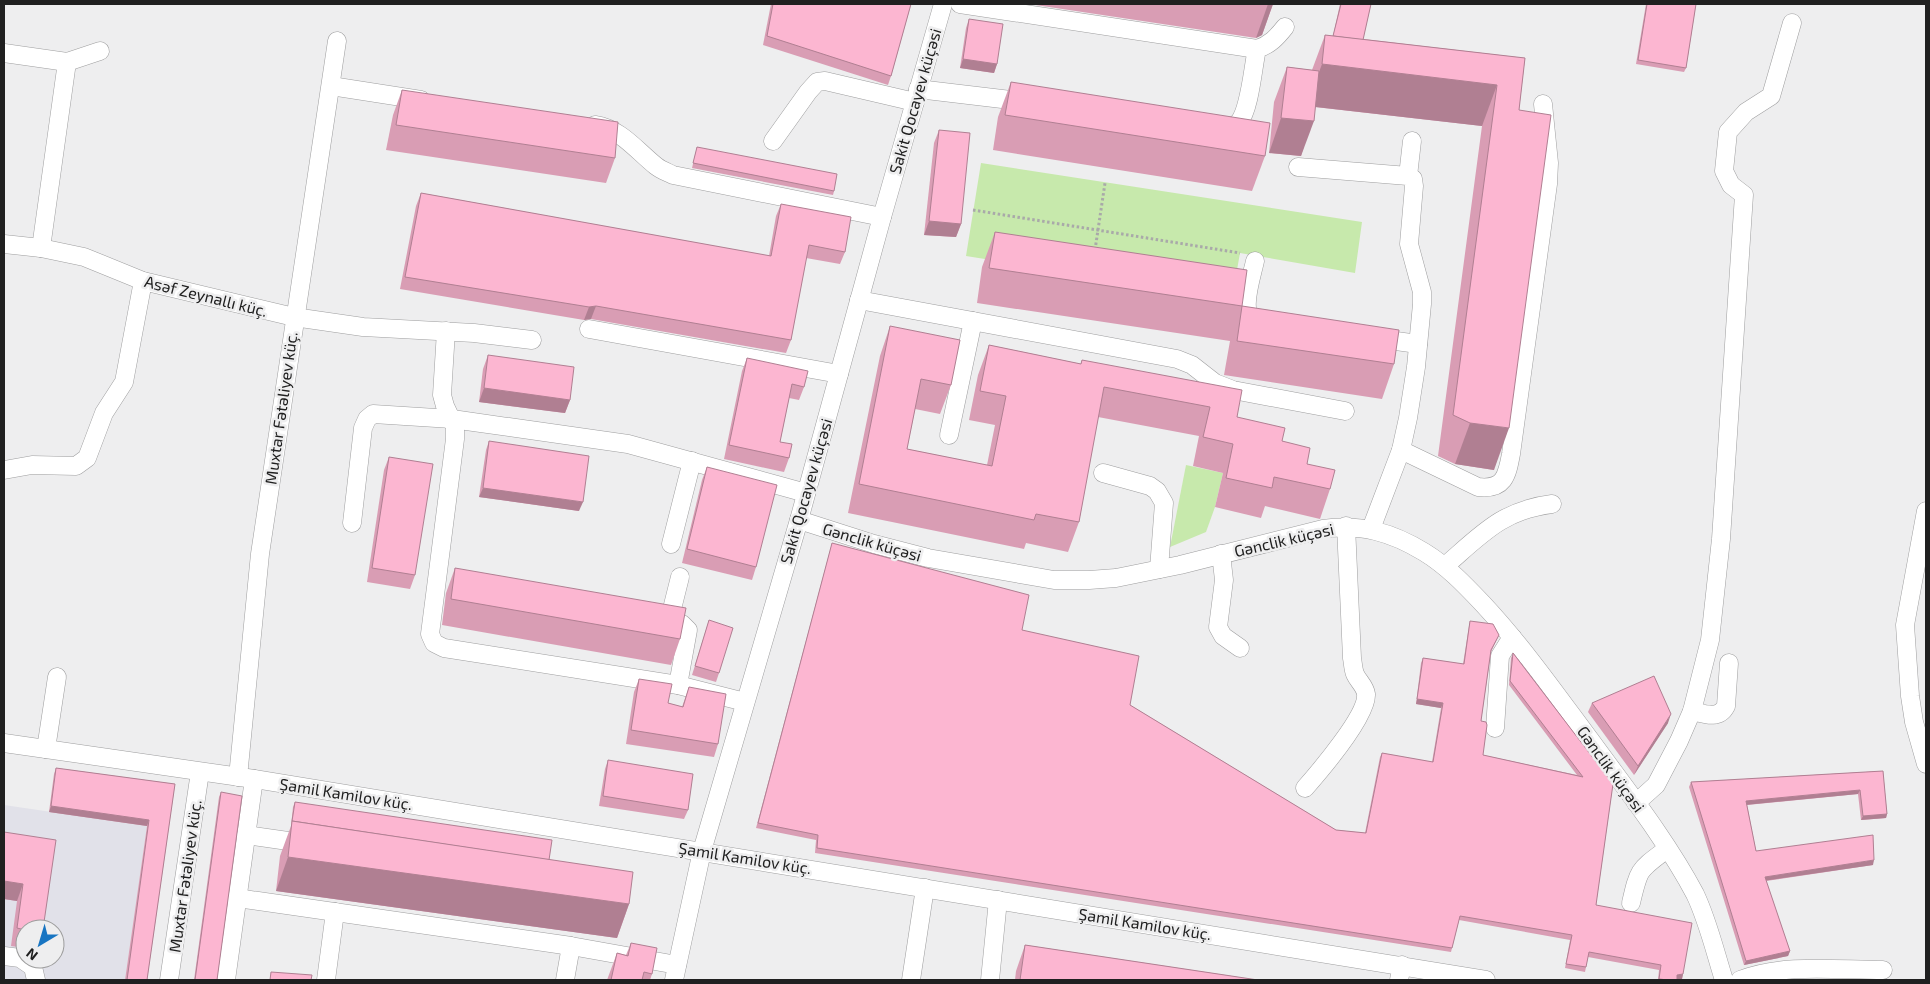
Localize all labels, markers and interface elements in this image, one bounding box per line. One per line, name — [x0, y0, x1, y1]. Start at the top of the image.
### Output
street label: Sakit Qocayev küçəsi — [885, 26, 945, 176]
street label: Asəf Zeynallı küç. — [142, 271, 270, 321]
street label: Muxtar Fətəliyev küç. — [260, 330, 302, 486]
street label: Sakit Qocayev küçəsi — [776, 416, 836, 566]
street label: Gənclik küçəsi — [820, 518, 924, 566]
street label: Gənclik küçəsi — [1232, 519, 1336, 561]
street label: Gənclik küçəsi — [1573, 722, 1649, 816]
street label: Şamil Kamilov küç. — [278, 774, 414, 814]
street label: Muxtar Fətəliyev küç. — [164, 798, 206, 954]
street label: Şamil Kamilov küç. — [677, 838, 813, 878]
street label: Şamil Kamilov küç. — [1077, 904, 1213, 944]
north arrow — [15, 919, 65, 969]
text: N — [22, 945, 41, 964]

